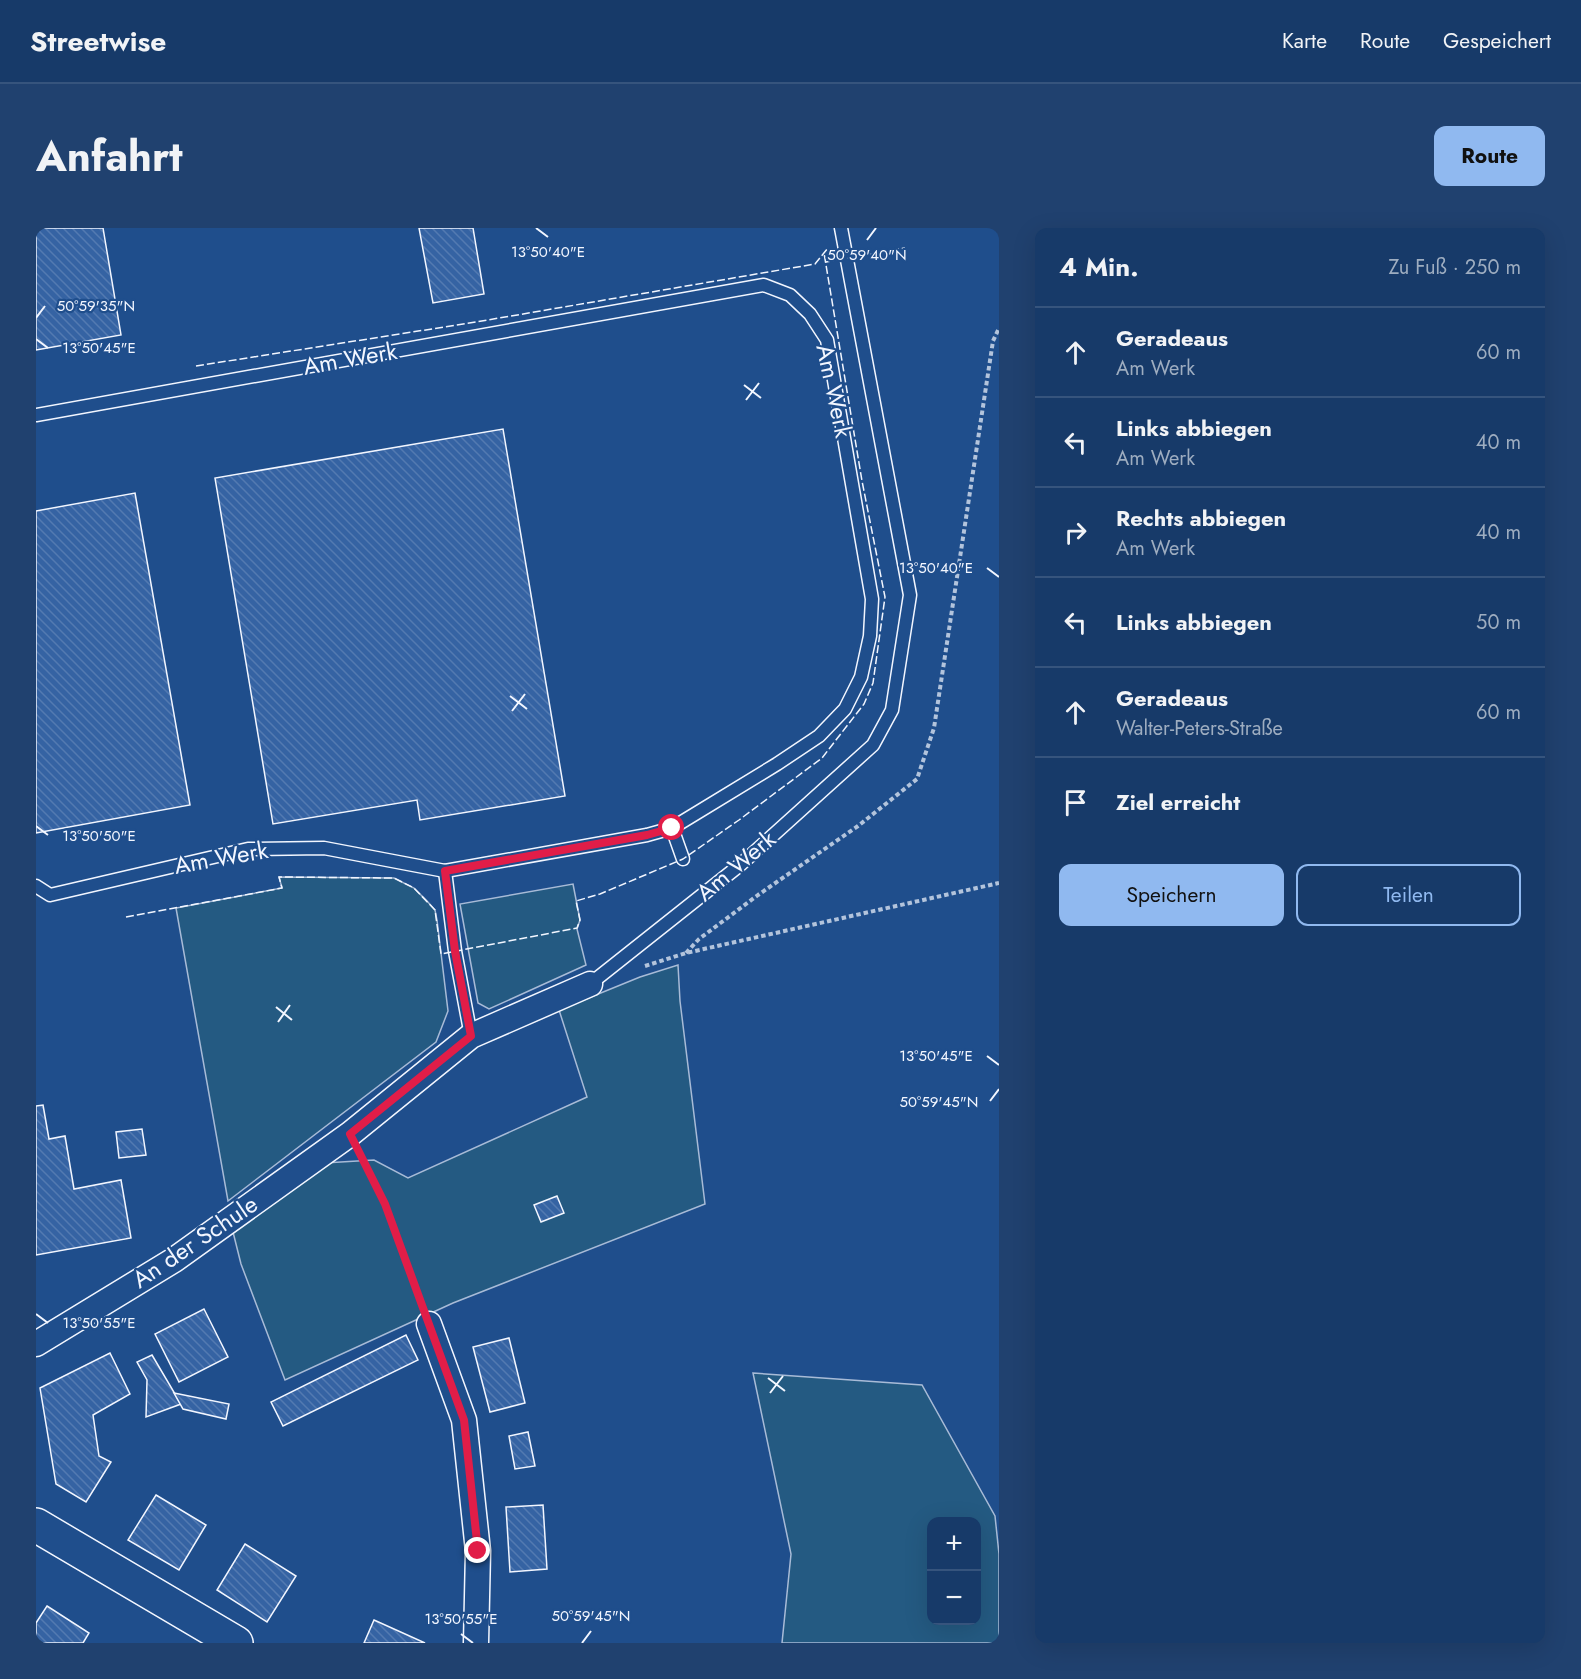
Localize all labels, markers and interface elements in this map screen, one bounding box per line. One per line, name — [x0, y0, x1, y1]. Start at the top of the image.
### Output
text: Streetwise — [30, 21, 166, 62]
text: Karte — [1282, 26, 1327, 56]
text: Route — [1360, 26, 1410, 56]
text: Gespeichert — [1443, 26, 1551, 56]
text: Anfahrt — [36, 126, 183, 187]
button: Route — [1434, 126, 1545, 186]
text: 13°50'40"E — [511, 241, 585, 263]
text: 50°59'40"N — [827, 244, 907, 266]
text: 4 Min. — [1059, 248, 1139, 286]
text: Zu Fuß · 250 m — [1389, 253, 1521, 282]
text: 50°59'35"N — [57, 295, 135, 317]
text: Geradeaus — [1116, 322, 1228, 354]
street label: Am Werk — [300, 333, 400, 384]
icon: ahead — [1059, 336, 1092, 369]
text: 13°50'45"E — [62, 337, 136, 359]
text: 60 m — [1476, 338, 1521, 367]
street label: Am Werk — [808, 341, 862, 441]
text: Am Werk — [1116, 354, 1195, 383]
text: Links abbiegen — [1116, 412, 1272, 444]
icon: left — [1059, 426, 1092, 459]
text: 40 m — [1476, 428, 1521, 457]
text: Am Werk — [1116, 444, 1195, 473]
text: Rechts abbiegen — [1116, 502, 1286, 534]
icon: right — [1059, 516, 1092, 549]
text: 40 m — [1476, 518, 1521, 547]
text: Am Werk — [1116, 534, 1195, 563]
text: 13°50'40"E — [899, 557, 973, 579]
icon: left — [1059, 606, 1092, 639]
text: Links abbiegen — [1116, 606, 1272, 638]
text: 50 m — [1476, 608, 1521, 637]
text: Geradeaus — [1116, 682, 1228, 714]
icon: ahead — [1059, 696, 1092, 729]
text: 60 m — [1476, 698, 1521, 727]
text: Walter-Peters-Straße — [1116, 714, 1283, 743]
icon: arrive — [1059, 786, 1092, 819]
text: Ziel erreicht — [1116, 786, 1240, 818]
route start — [658, 814, 684, 840]
street label: Am Werk — [688, 821, 784, 909]
text: 13°50'50"E — [62, 825, 136, 847]
street label: Am Werk — [171, 832, 271, 883]
button: Speichern — [1059, 864, 1284, 926]
button: Teilen — [1296, 864, 1521, 926]
text: 13°50'45"E — [899, 1045, 973, 1067]
text: 50°59'45"N — [900, 1091, 978, 1113]
street label: An der Schule — [125, 1187, 265, 1297]
text: 13°50'55"E — [63, 1312, 136, 1334]
map controls — [927, 1517, 981, 1625]
button: + — [927, 1517, 981, 1571]
route end — [464, 1537, 490, 1563]
button: − — [927, 1571, 981, 1625]
text: 50°59'45"N — [552, 1605, 630, 1627]
text: 13°50'55"E — [425, 1608, 498, 1630]

